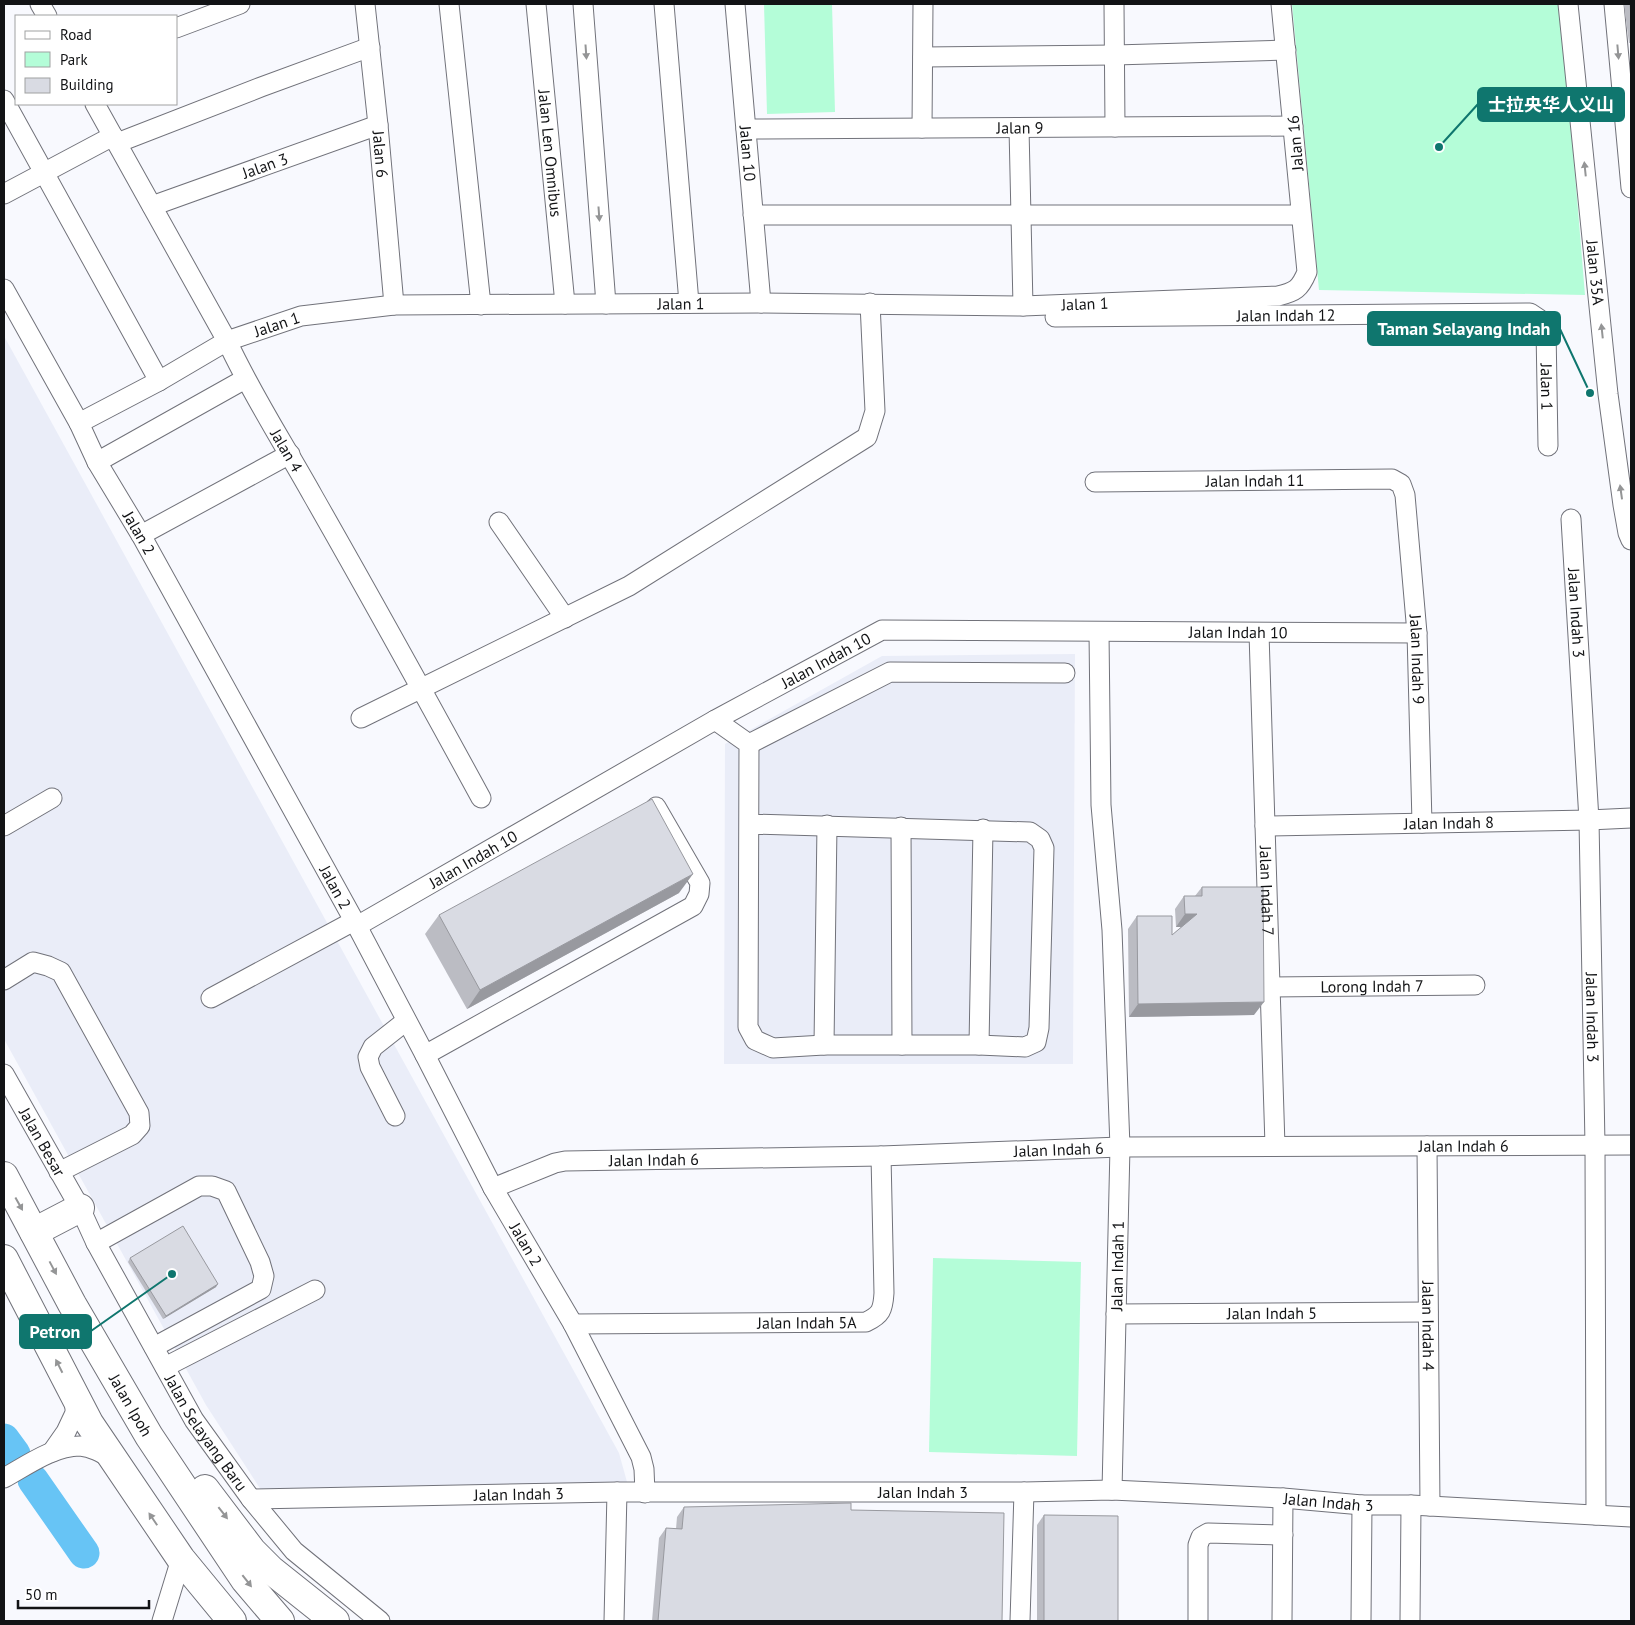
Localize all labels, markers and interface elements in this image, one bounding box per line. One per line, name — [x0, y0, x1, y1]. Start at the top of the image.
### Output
legend — [15, 15, 178, 105]
text: Road — [60, 25, 92, 44]
one-way arrow — [583, 45, 591, 61]
one-way arrow — [1615, 45, 1623, 61]
text: Park — [60, 50, 88, 69]
text: Building — [60, 75, 114, 94]
street label: Jalan Len Omnibus — [534, 88, 567, 218]
callout: 士拉央华人义山 — [1478, 88, 1624, 121]
text: 士拉央华人义山 — [1488, 93, 1614, 116]
street label: Jalan 16 — [1283, 114, 1307, 173]
street label: Jalan 9 — [995, 117, 1044, 138]
street label: Jalan 10 — [736, 124, 760, 182]
street label: Jalan 6 — [368, 129, 393, 178]
street label: Jalan 3 — [239, 148, 290, 183]
one-way arrow — [1581, 161, 1589, 177]
one-way arrow — [596, 207, 604, 223]
street label: Jalan 35A — [1582, 238, 1609, 307]
street label: Jalan 1 — [656, 293, 705, 314]
street label: Jalan 1 — [1060, 293, 1109, 315]
street label: Jalan Indah 12 — [1236, 305, 1335, 325]
street label: Jalan 1 — [251, 307, 302, 341]
callout: Taman Selayang Indah — [1368, 312, 1560, 345]
text: Taman Selayang Indah — [1378, 317, 1550, 340]
one-way arrow — [1597, 323, 1605, 339]
street label: Jalan 1 — [1537, 362, 1557, 411]
street label: Jalan 4 — [266, 424, 307, 476]
street label: Jalan Indah 11 — [1205, 470, 1304, 491]
one-way arrow — [1617, 484, 1625, 500]
street label: Jalan 2 — [118, 506, 160, 558]
street label: Jalan Indah 3 — [1564, 566, 1589, 658]
street label: Jalan Indah 9 — [1405, 613, 1429, 705]
street label: Jalan Indah 10 — [1188, 622, 1288, 642]
street label: Jalan Indah 10 — [777, 628, 874, 693]
street label: Jalan Indah 8 — [1403, 812, 1494, 833]
street label: Jalan Indah 10 — [424, 826, 521, 893]
street label: Jalan Indah 7 — [1256, 845, 1278, 936]
street label: Jalan 2 — [315, 861, 356, 913]
street label: Jalan Indah 3 — [1582, 971, 1603, 1063]
street label: Lorong Indah 7 — [1320, 976, 1424, 997]
street label: Jalan Besar — [15, 1103, 70, 1180]
street label: Jalan Indah 6 — [1418, 1135, 1509, 1156]
street label: Jalan Indah 6 — [1012, 1138, 1104, 1161]
street label: Jalan Indah 6 — [608, 1149, 699, 1170]
one-way arrow — [15, 1197, 23, 1211]
street label: Jalan 2 — [505, 1218, 547, 1270]
street label: Jalan Indah 1 — [1106, 1221, 1128, 1312]
one-way arrow — [49, 1260, 57, 1275]
street label: Jalan Indah 4 — [1418, 1280, 1439, 1371]
street label: Jalan Indah 5 — [1226, 1303, 1317, 1323]
street label: Jalan Indah 5A — [756, 1312, 857, 1333]
callout: Petron — [20, 1315, 91, 1348]
text: Petron — [30, 1320, 80, 1343]
one-way arrow — [55, 1359, 63, 1373]
street label: Jalan Ipoh — [104, 1369, 157, 1440]
street label: Jalan Selayang Baru — [160, 1370, 252, 1495]
street label: Jalan Indah 3 — [877, 1482, 968, 1502]
street label: Jalan Indah 3 — [473, 1483, 564, 1505]
street label: Jalan Indah 3 — [1282, 1488, 1373, 1515]
one-way arrow — [218, 1506, 229, 1519]
one-way arrow — [148, 1512, 158, 1525]
one-way arrow — [242, 1574, 252, 1588]
scale bar — [18, 1578, 149, 1610]
text: 50 m — [25, 1585, 58, 1604]

